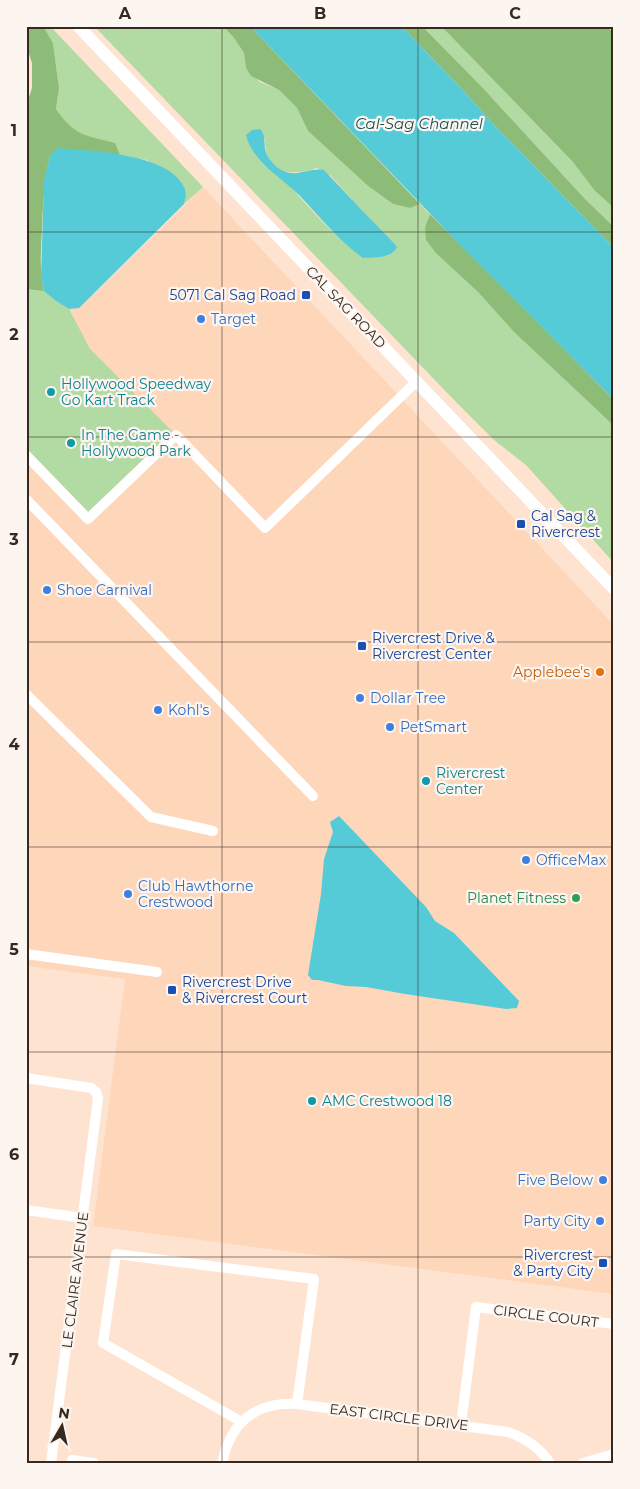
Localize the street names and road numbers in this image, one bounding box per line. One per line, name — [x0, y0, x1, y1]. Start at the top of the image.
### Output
street label: CAL SAG ROAD — [302, 262, 390, 352]
street label: LE CLAIRE AVENUE — [58, 1211, 92, 1349]
street label: CIRCLE COURT — [492, 1301, 600, 1331]
street label: EAST CIRCLE DRIVE — [329, 1400, 469, 1434]

